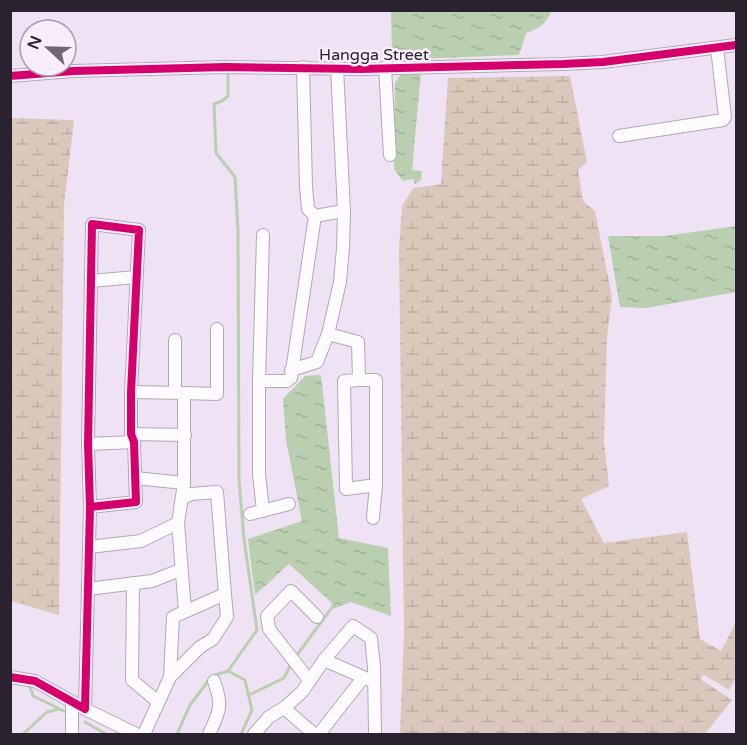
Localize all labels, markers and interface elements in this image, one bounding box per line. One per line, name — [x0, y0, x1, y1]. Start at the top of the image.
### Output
north arrow — [18, 18, 78, 78]
text: N — [23, 33, 47, 52]
street label: Hangga Street — [319, 45, 429, 65]

